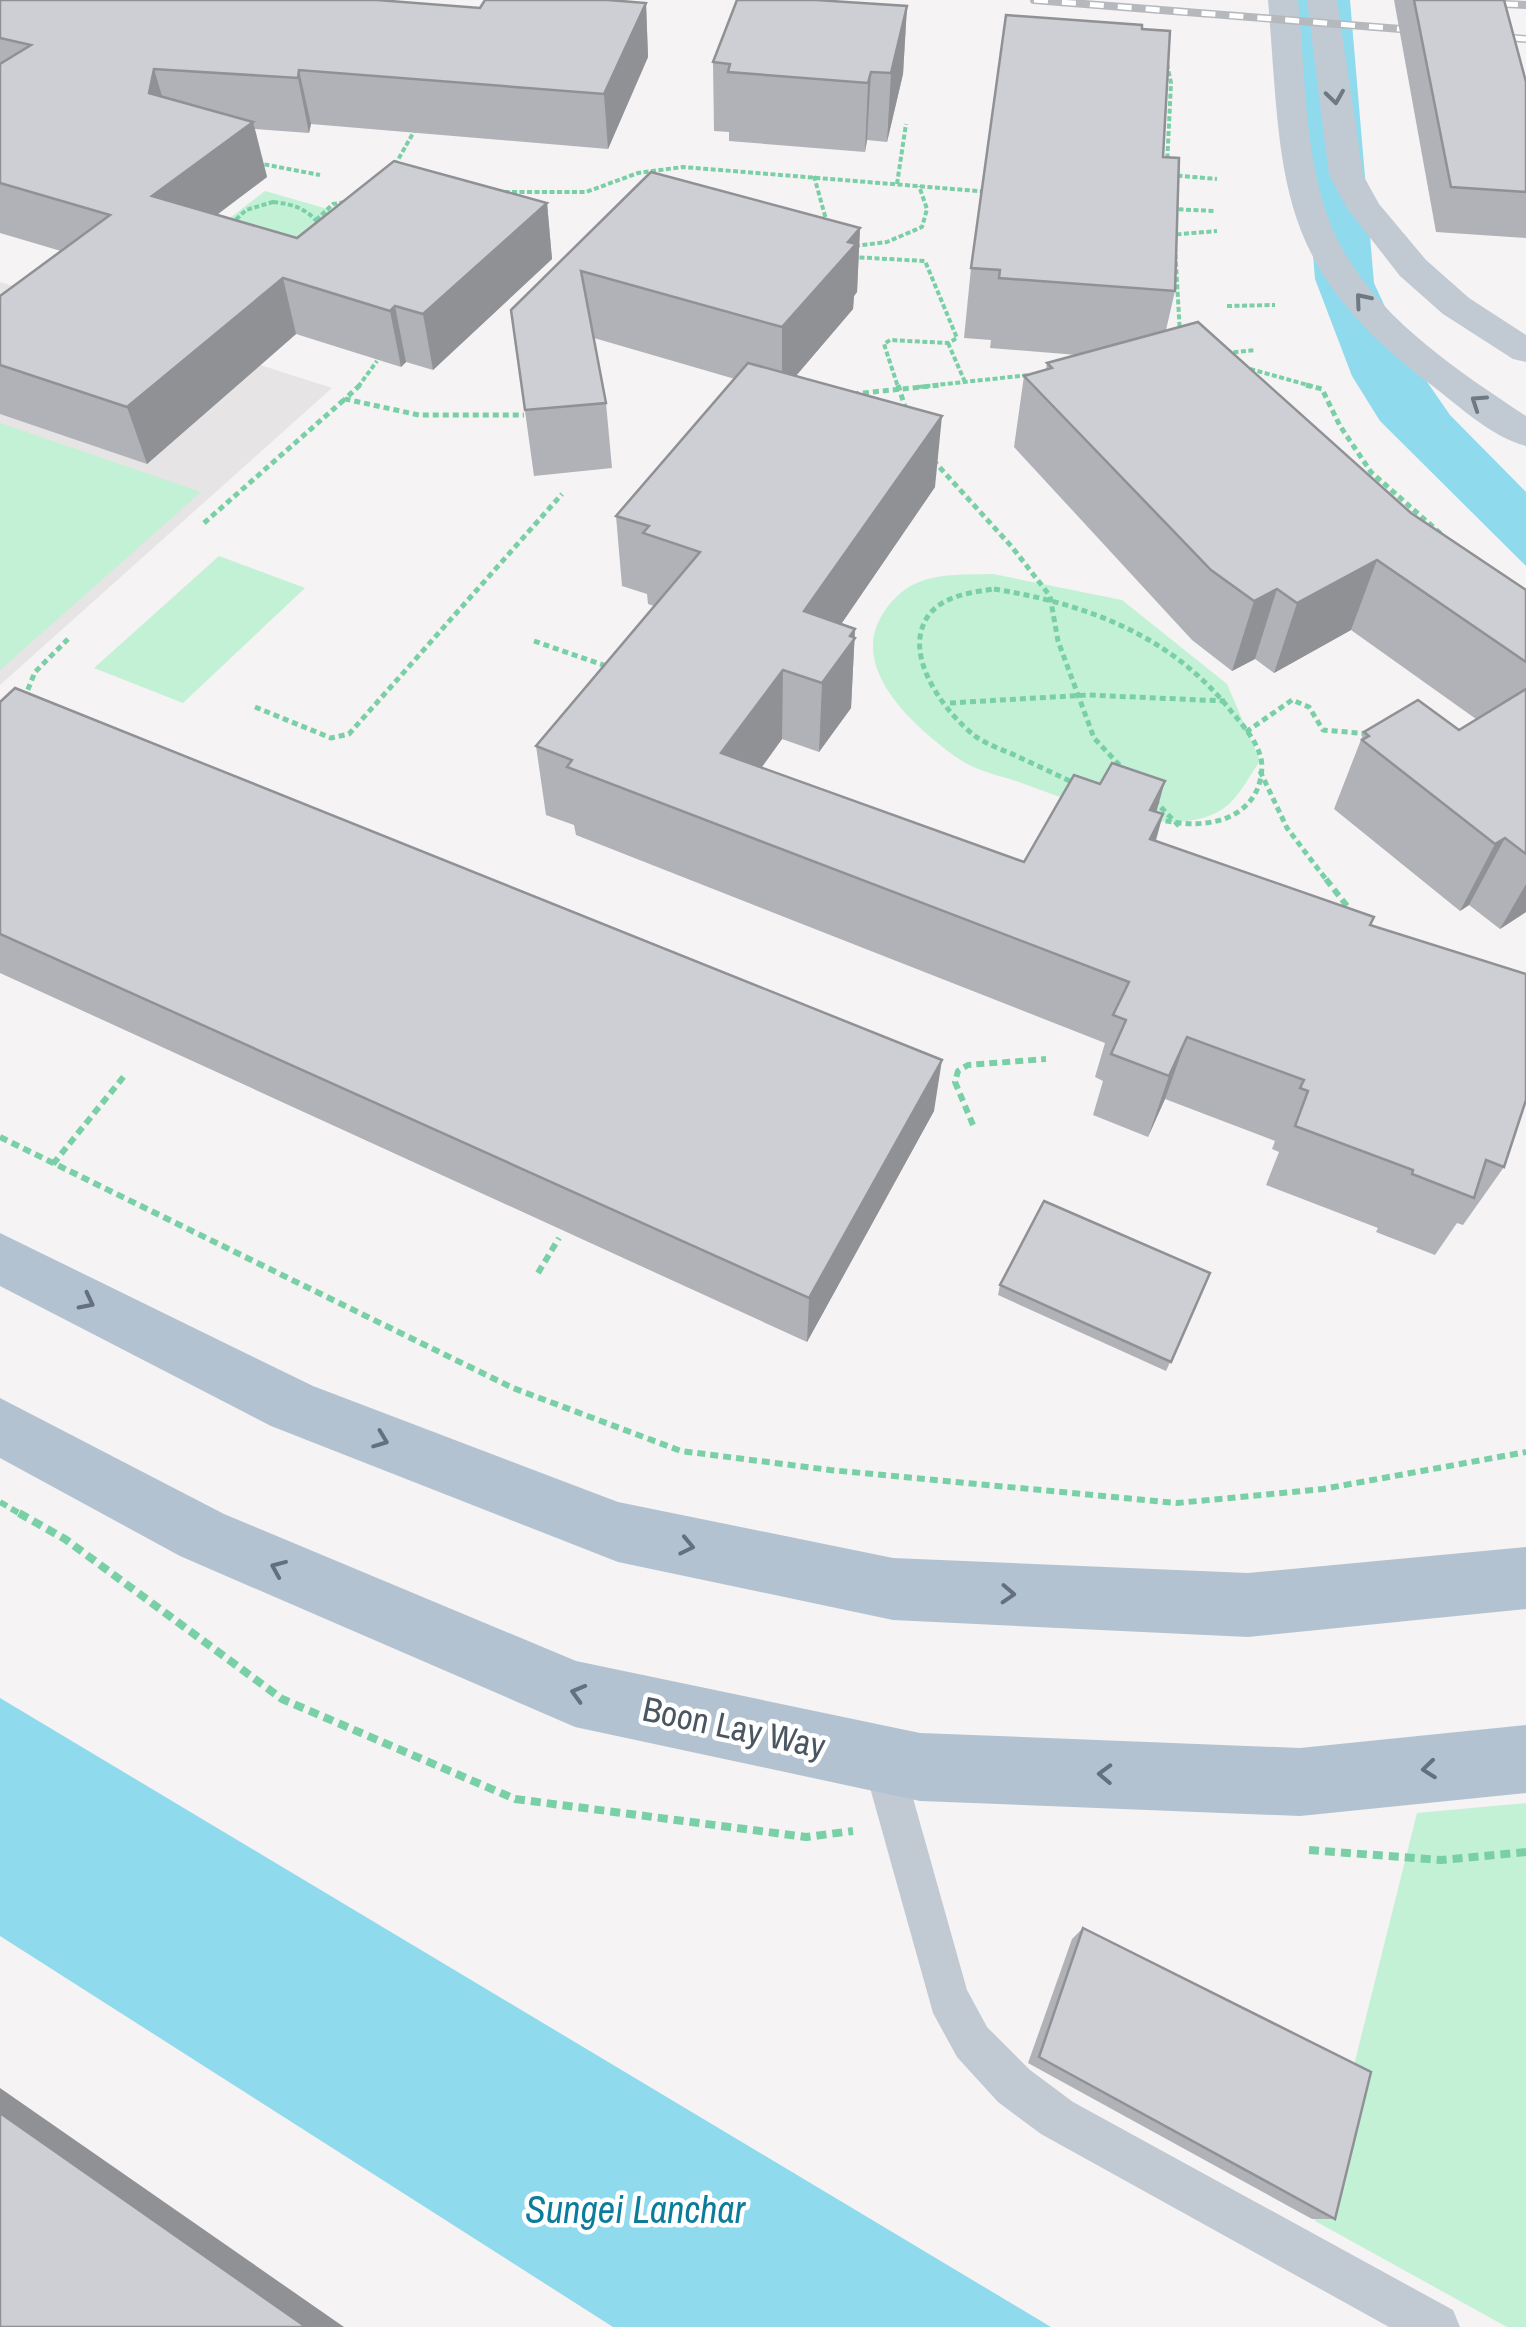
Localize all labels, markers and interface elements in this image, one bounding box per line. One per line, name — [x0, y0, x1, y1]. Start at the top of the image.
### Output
one-way arrow — [1324, 89, 1345, 105]
one-way arrow — [1356, 293, 1374, 311]
one-way arrow — [1471, 396, 1490, 414]
one-way arrow — [77, 1290, 95, 1310]
one-way arrow — [371, 1429, 388, 1449]
one-way arrow — [678, 1535, 695, 1556]
one-way arrow — [271, 1560, 289, 1580]
one-way arrow — [1000, 1583, 1016, 1604]
one-way arrow — [570, 1684, 587, 1705]
street label: Boon Lay Way — [638, 1685, 830, 1769]
one-way arrow — [1421, 1757, 1437, 1779]
one-way arrow — [1096, 1764, 1112, 1785]
water label: Sungei Lanchar — [525, 2184, 747, 2235]

